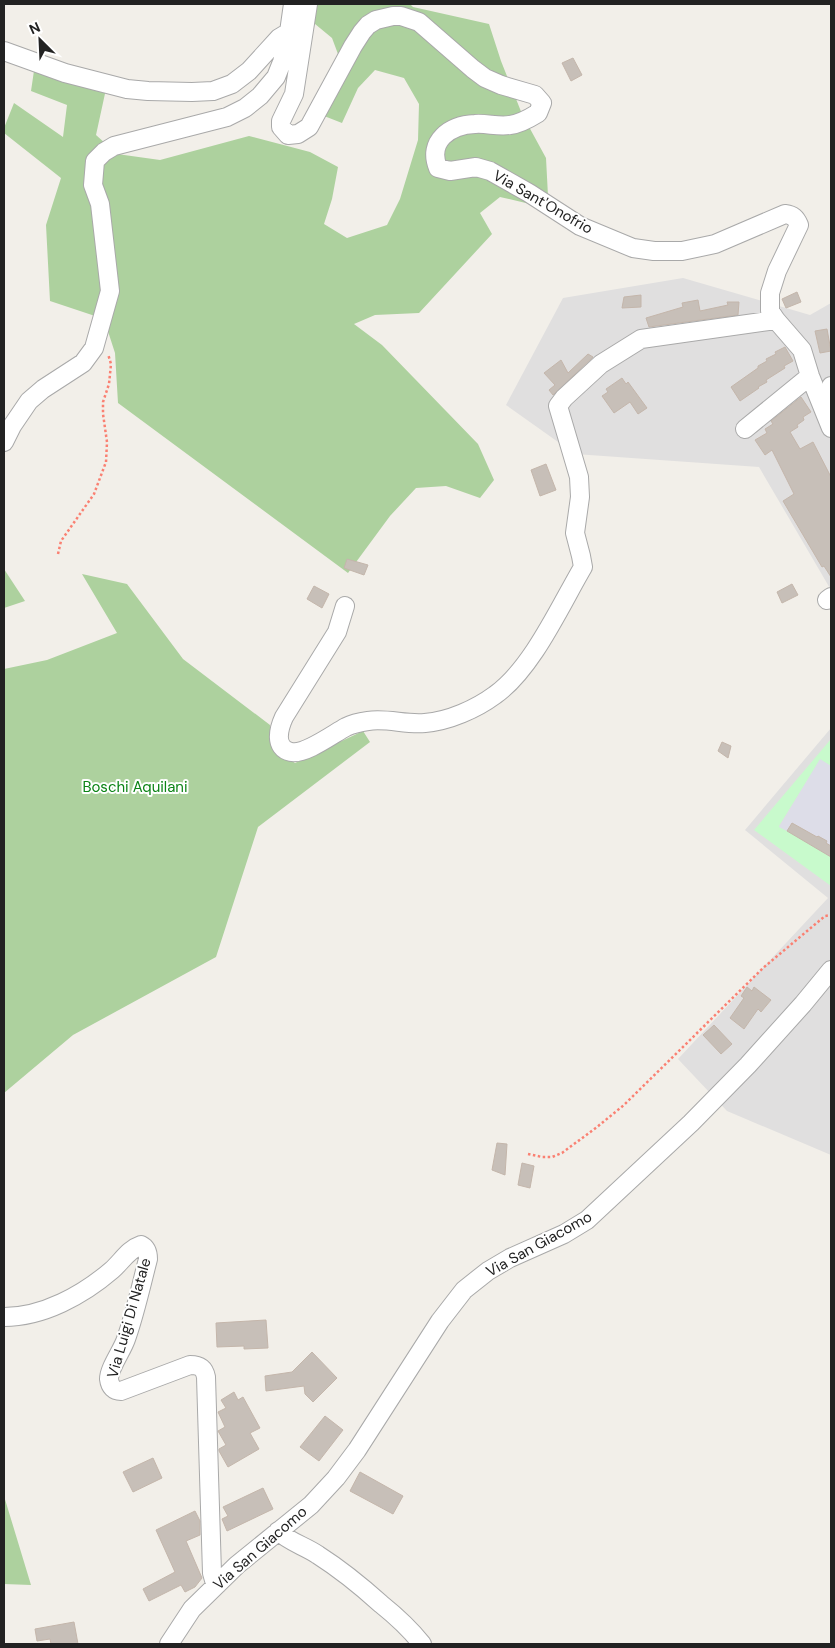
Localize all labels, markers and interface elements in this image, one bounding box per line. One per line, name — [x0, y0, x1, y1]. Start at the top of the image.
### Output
north arrow — [15, 15, 65, 65]
text: N — [26, 18, 43, 38]
street label: Via Sant'Onofrio — [490, 165, 596, 239]
park label: Boschi Aquilani — [82, 777, 188, 797]
street label: Via San Giacomo — [482, 1207, 596, 1281]
street label: Via Luigi Di Natale — [102, 1256, 156, 1380]
street label: Via San Giacomo — [209, 1502, 311, 1594]

